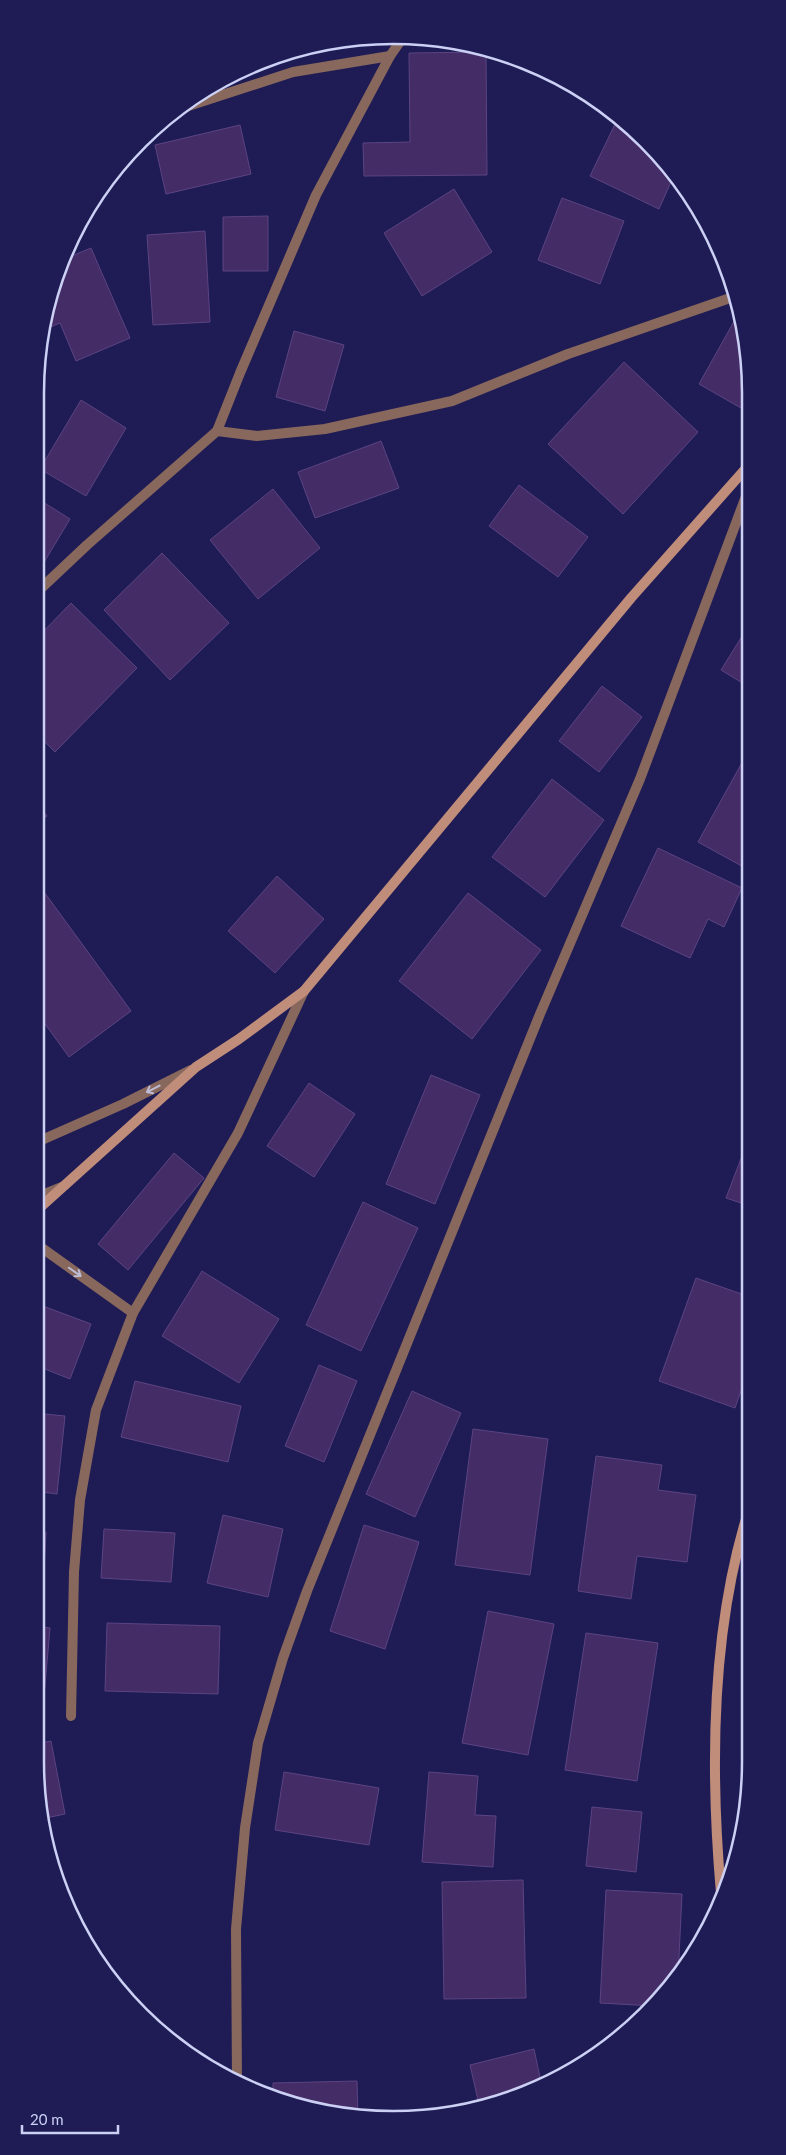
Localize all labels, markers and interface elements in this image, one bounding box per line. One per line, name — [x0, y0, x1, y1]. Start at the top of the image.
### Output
one-way arrow — [146, 1085, 161, 1094]
one-way arrow — [68, 1267, 82, 1277]
scale bar — [22, 2102, 119, 2134]
text: 20 m — [30, 2110, 64, 2128]

